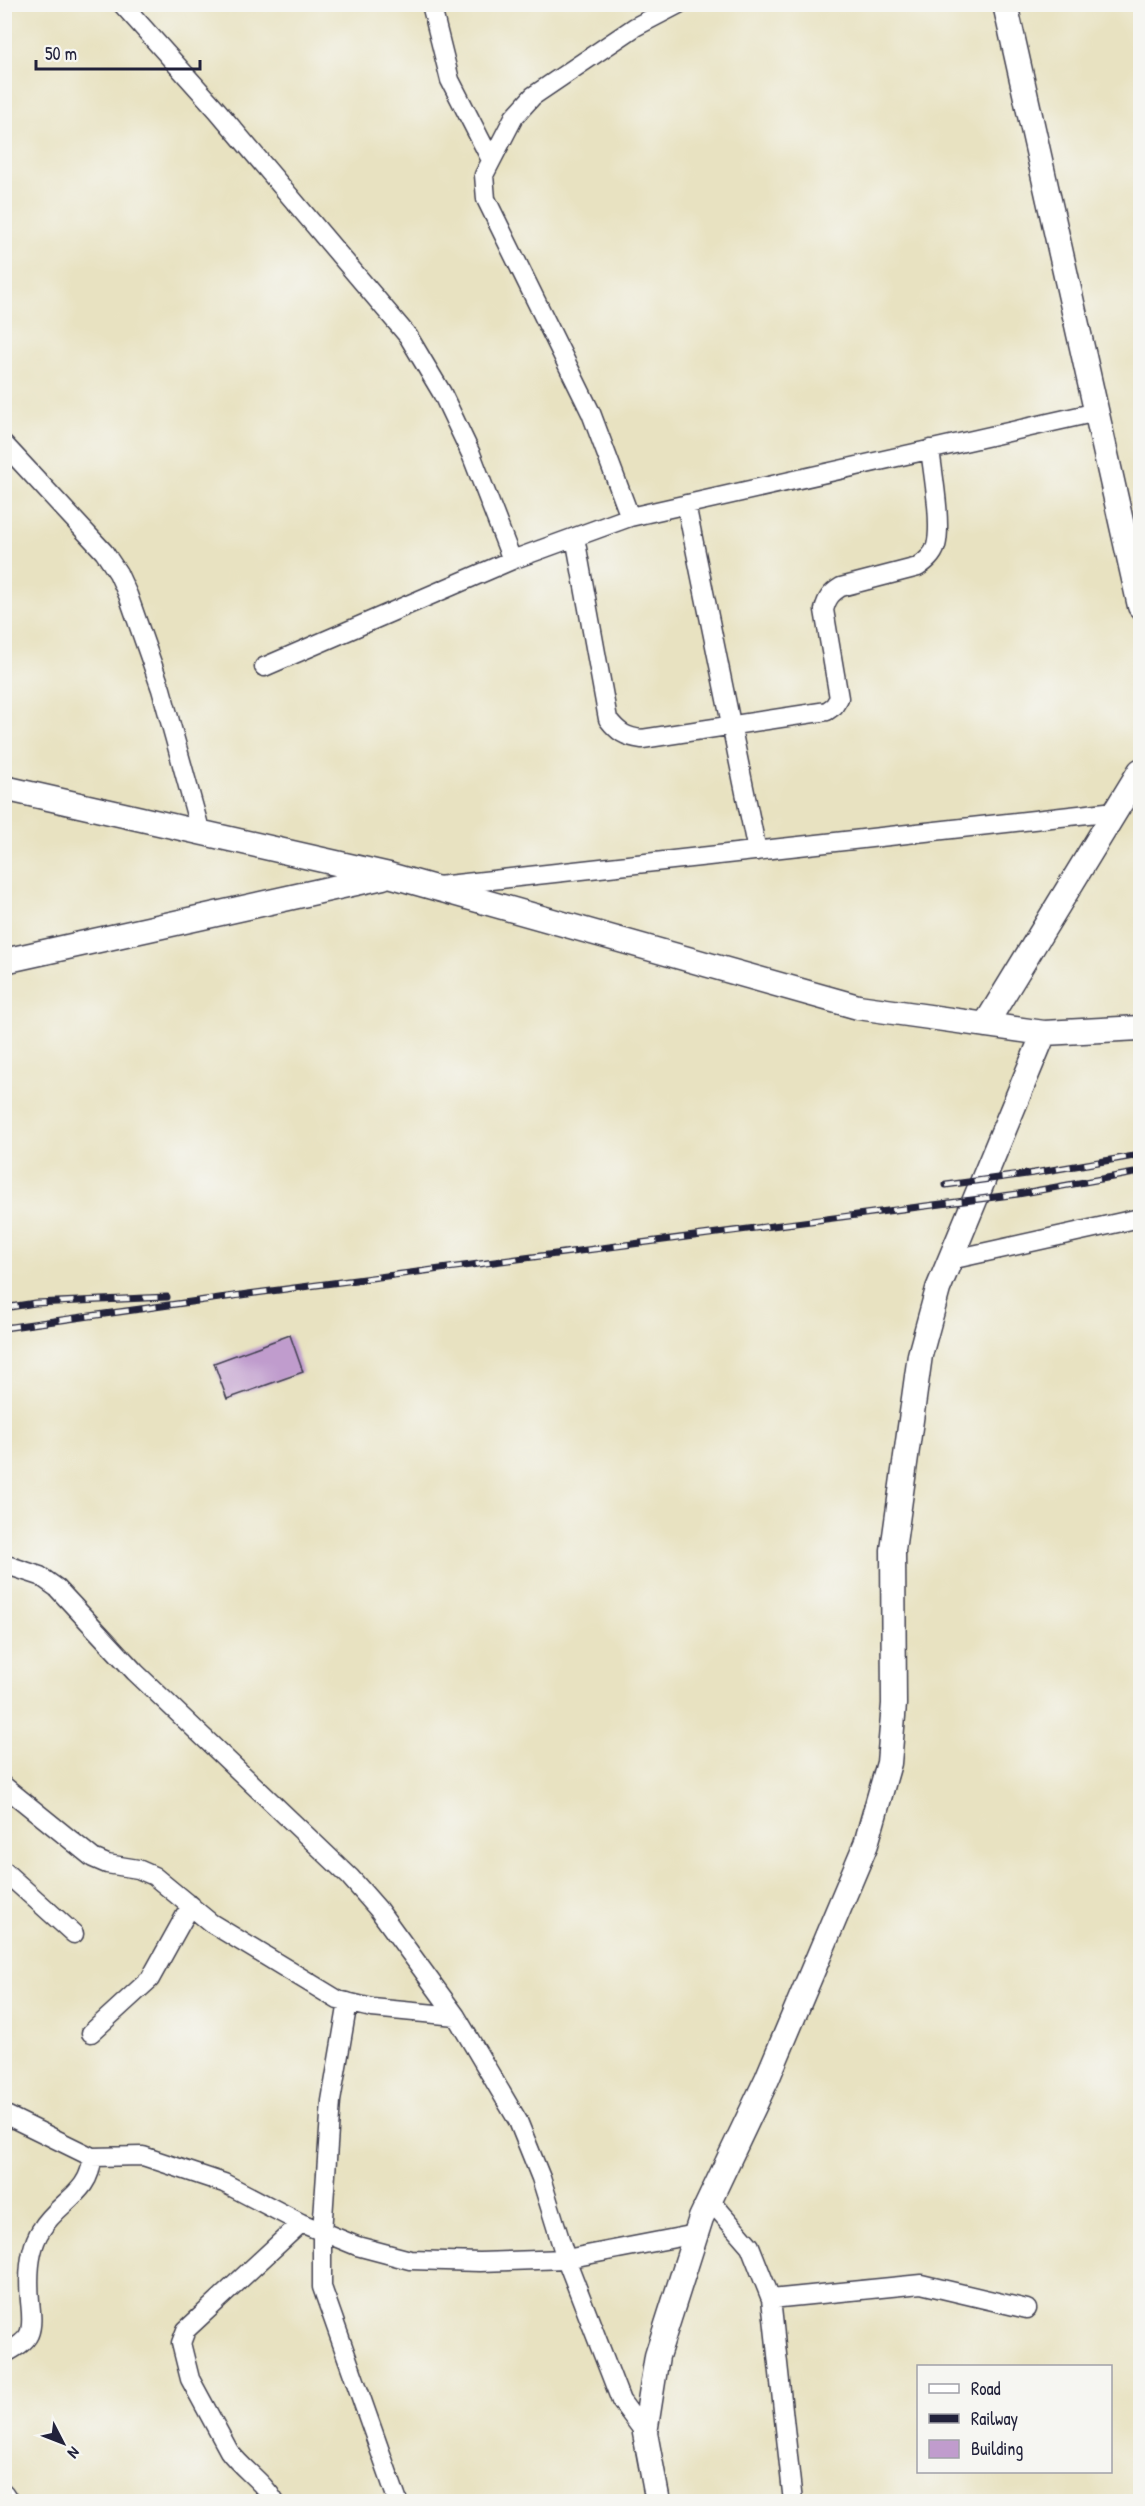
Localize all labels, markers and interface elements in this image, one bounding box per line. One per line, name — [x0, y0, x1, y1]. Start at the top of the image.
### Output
scale bar — [36, 33, 200, 71]
text: 50 m — [45, 41, 77, 66]
legend — [917, 2365, 1112, 2473]
text: Road — [971, 2376, 1001, 2401]
text: Railway — [971, 2406, 1018, 2431]
north arrow — [33, 2413, 93, 2473]
text: Building — [971, 2436, 1023, 2461]
text: N — [63, 2443, 85, 2464]

